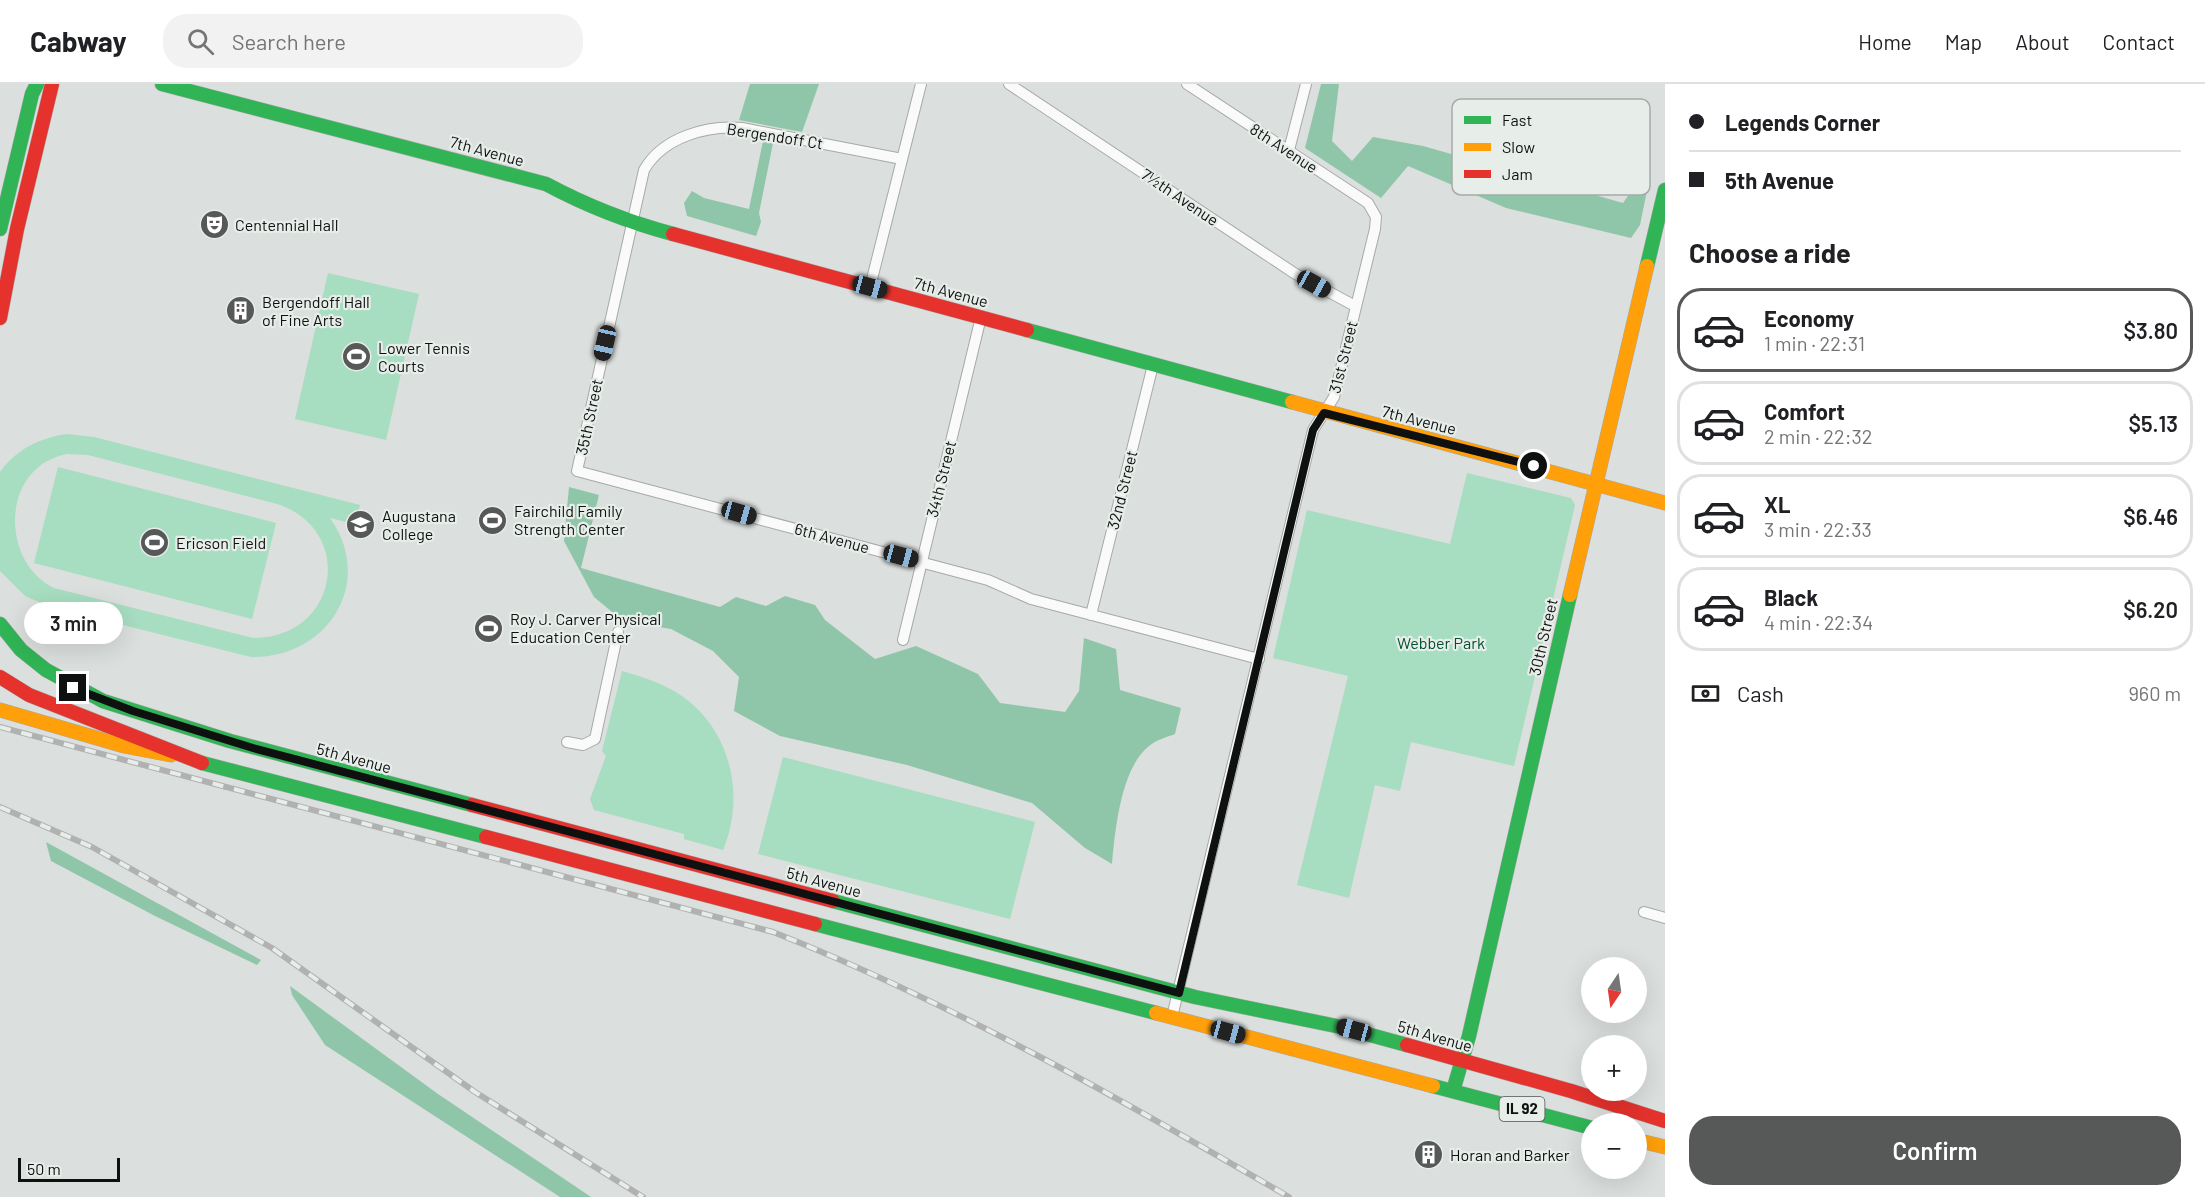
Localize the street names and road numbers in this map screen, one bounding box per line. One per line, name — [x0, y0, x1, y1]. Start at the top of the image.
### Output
street label: Bergendoff Ct — [726, 119, 825, 152]
street label: 8th Avenue — [1247, 119, 1322, 176]
street label: 7th Avenue — [448, 131, 526, 170]
street label: 7½th Avenue — [1138, 164, 1222, 229]
street label: 7th Avenue — [912, 272, 990, 311]
street label: 31st Street — [1324, 319, 1361, 395]
street label: 35th Street — [571, 377, 606, 457]
street label: 7th Avenue — [1380, 401, 1458, 438]
street label: 34th Street — [922, 439, 959, 519]
street label: 32nd Street — [1103, 448, 1141, 531]
street label: 6th Avenue — [793, 518, 872, 557]
street label: 30th Street — [1524, 596, 1561, 677]
street label: 5th Avenue — [315, 738, 394, 777]
street label: 5th Avenue — [785, 862, 864, 901]
street label: 5th Avenue — [1396, 1016, 1475, 1055]
road number: IL 92 — [1500, 1097, 1544, 1121]

